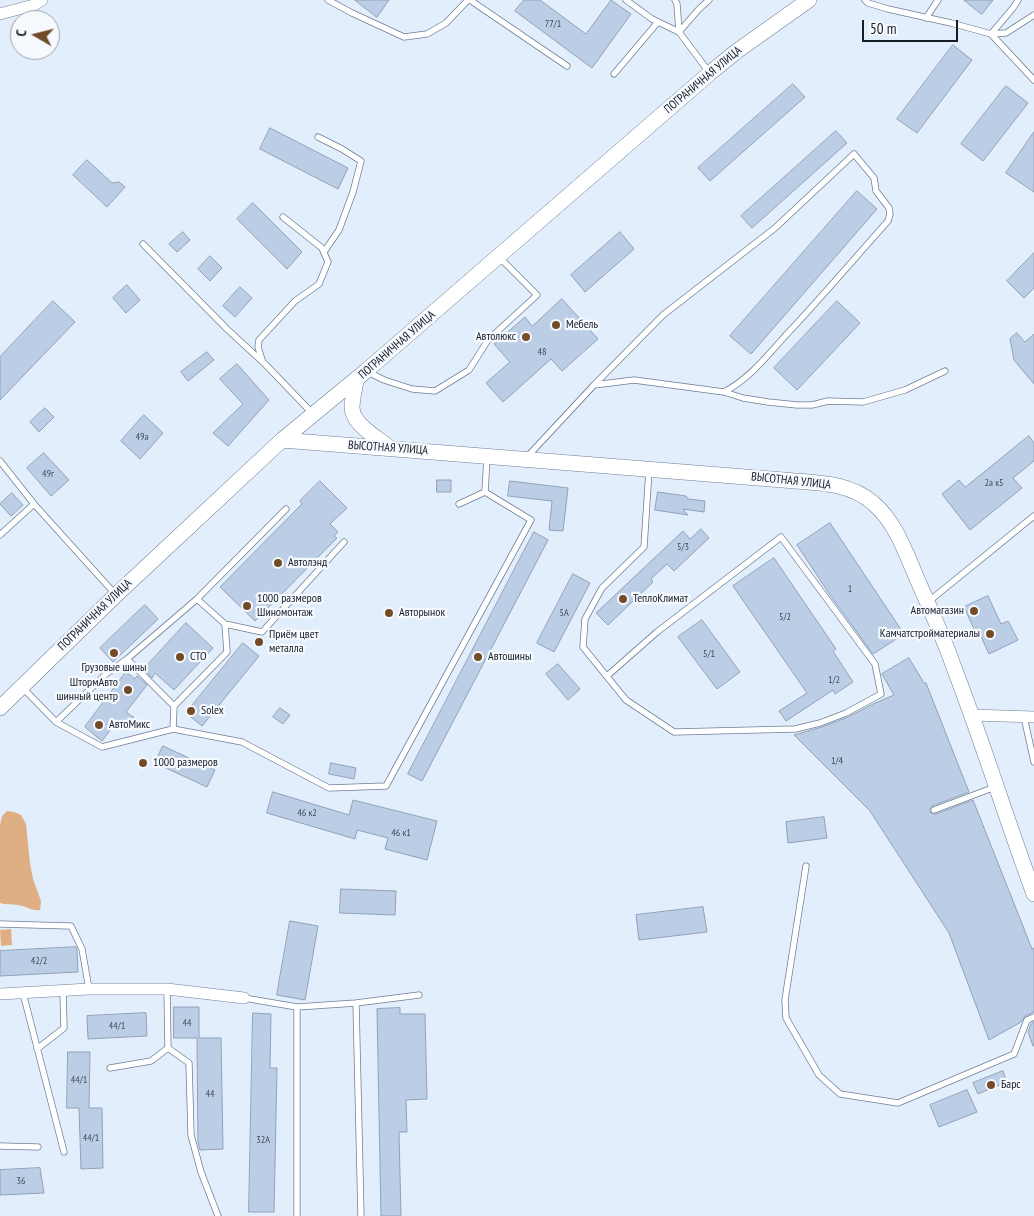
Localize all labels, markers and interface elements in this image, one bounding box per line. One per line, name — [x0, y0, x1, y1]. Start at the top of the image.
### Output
north arrow — [10, 10, 60, 60]
scale bar — [864, 10, 960, 42]
house number: 77/1 — [545, 18, 561, 30]
text: 50 m — [870, 19, 896, 38]
text: С — [12, 29, 30, 37]
street label: ПОГРАНИЧНАЯ УЛИЦА — [661, 43, 745, 117]
street label: ПОГРАНИЧНАЯ УЛИЦА — [356, 308, 438, 382]
place label: Мебель — [566, 318, 598, 332]
marker: Мебель — [550, 319, 562, 331]
place label: Автолюкс — [476, 330, 516, 344]
marker: Автолюкс — [520, 331, 532, 343]
house number: 48 — [538, 346, 546, 358]
house number: 49а — [136, 431, 148, 443]
street label: ВЫСОТНАЯ УЛИЦА — [348, 438, 428, 458]
house number: 49г — [42, 468, 54, 480]
street label: ВЫСОТНАЯ УЛИЦА — [750, 470, 832, 492]
house number: 2а к5 — [985, 477, 1003, 489]
house number: 5/3 — [677, 541, 689, 553]
place label: Автолэнд — [288, 556, 327, 570]
marker: Автолэнд — [272, 557, 284, 569]
street label: ПОГРАНИЧНАЯ УЛИЦА — [55, 576, 135, 654]
house number: 1 — [848, 583, 852, 595]
place label: 1000 размеров Шиномонтаж — [257, 592, 322, 620]
place label: ТеплоКлимат — [633, 592, 688, 606]
marker: ТеплоКлимат — [617, 593, 629, 605]
marker: 1000 размеров Шиномонтаж — [241, 600, 253, 612]
place label: Автомагазин — [911, 604, 964, 618]
marker: Автомагазин — [968, 605, 980, 617]
place label: Авторынок — [399, 606, 445, 620]
marker: Авторынок — [383, 607, 395, 619]
house number: 5А — [559, 607, 569, 619]
house number: 5/2 — [779, 611, 791, 623]
place label: Камчатстройматериалы — [880, 627, 980, 641]
place label: Приём цвет металла — [269, 628, 318, 656]
marker: Камчатстройматериалы — [984, 628, 996, 640]
marker: Приём цвет металла — [253, 636, 265, 648]
marker: Грузовые шины — [108, 647, 120, 659]
house number: 5/1 — [703, 648, 715, 660]
place label: СТО — [190, 650, 207, 664]
place label: Автошины — [488, 650, 531, 664]
marker: СТО — [174, 651, 186, 663]
marker: Автошины — [472, 651, 484, 663]
place label: Грузовые шины — [81, 661, 147, 675]
house number: 1/2 — [828, 674, 840, 686]
place label: ШтормАвто шинный центр — [56, 676, 118, 704]
marker: ШтормАвто шинный центр — [122, 684, 134, 696]
place label: Solex — [201, 704, 224, 718]
marker: Solex — [185, 705, 197, 717]
place label: АвтоМикс — [109, 718, 150, 732]
marker: АвтоМикс — [93, 719, 105, 731]
house number: 1/4 — [831, 755, 843, 767]
place label: 1000 размеров — [153, 756, 218, 770]
marker: 1000 размеров — [137, 757, 149, 769]
house number: 46 к2 — [297, 807, 317, 819]
house number: 46 к1 — [391, 827, 411, 839]
house number: 42/2 — [31, 955, 47, 967]
house number: 44 — [183, 1017, 191, 1029]
house number: 44/1 — [109, 1020, 125, 1032]
house number: 44/1 — [71, 1074, 87, 1086]
place label: Барс — [1001, 1078, 1021, 1092]
marker: Барс — [985, 1079, 997, 1091]
house number: 44 — [206, 1088, 214, 1100]
house number: 44/1 — [83, 1132, 99, 1144]
house number: 32А — [256, 1134, 270, 1146]
house number: 36 — [17, 1175, 25, 1187]

